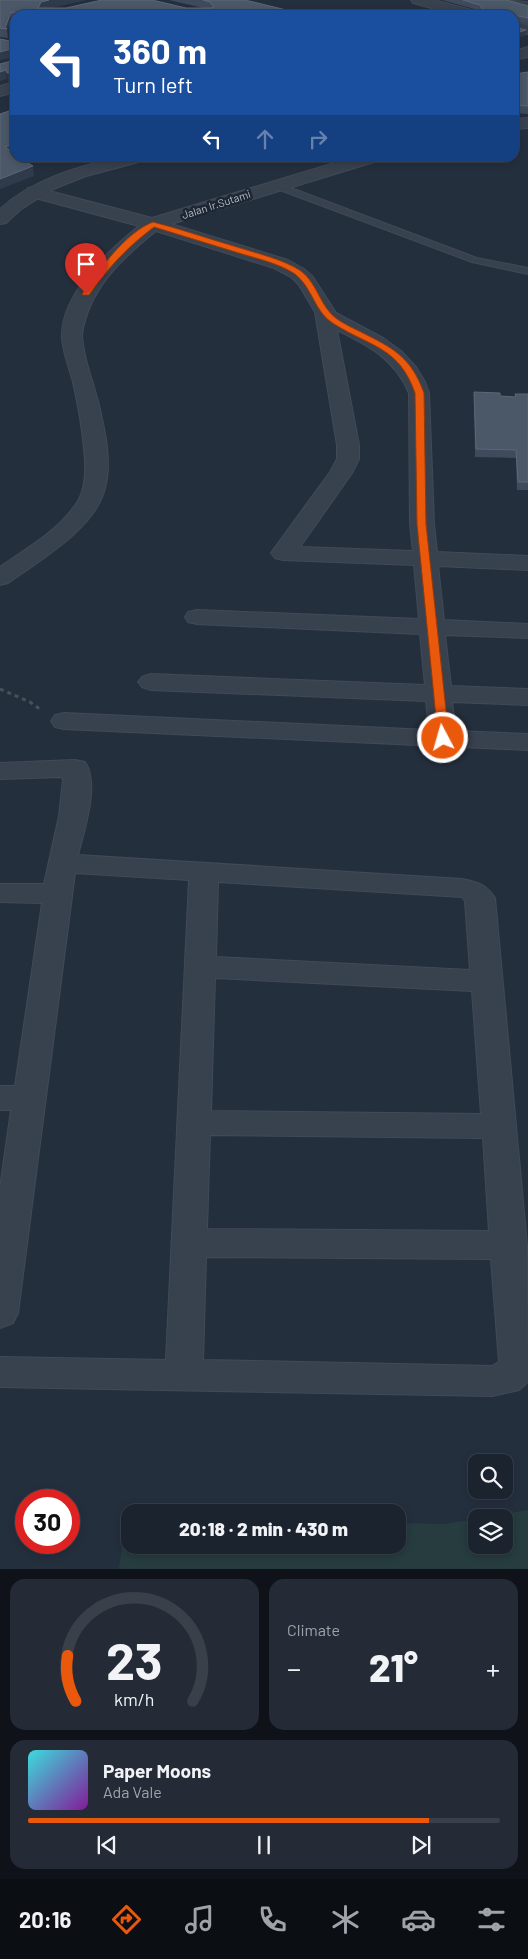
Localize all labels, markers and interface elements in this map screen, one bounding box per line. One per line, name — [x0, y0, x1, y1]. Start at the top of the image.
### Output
text: 360 m — [113, 29, 207, 71]
icon: left — [30, 30, 95, 95]
text: Turn left — [113, 71, 193, 97]
icon: left — [198, 125, 226, 153]
icon: ahead — [251, 125, 279, 153]
icon: right — [304, 125, 332, 153]
street label: Jalan Ir.Sutami — [180, 187, 252, 221]
pin — [65, 243, 107, 294]
icon: arrive — [72, 250, 100, 278]
position arrow — [416, 711, 468, 763]
map controls — [468, 1454, 513, 1554]
button: search — [468, 1454, 513, 1499]
speed limit sign: 30 — [15, 1489, 80, 1554]
button: layers — [468, 1509, 513, 1554]
text: 20:18 · 2 min · 430 m — [179, 1517, 348, 1540]
text: Climate — [287, 1620, 340, 1639]
text: 23 — [106, 1628, 163, 1690]
text: 21° — [369, 1644, 418, 1690]
text: − — [287, 1651, 301, 1685]
text: + — [486, 1651, 500, 1685]
text: km/h — [114, 1688, 155, 1710]
text: Paper Moons — [103, 1759, 211, 1782]
text: Ada Vale — [103, 1782, 162, 1801]
icon: previous — [93, 1831, 121, 1859]
icon: pause — [250, 1831, 278, 1859]
icon: next — [407, 1831, 435, 1859]
icon: directions — [109, 1902, 144, 1937]
icon: music — [182, 1902, 217, 1937]
icon: phone — [255, 1902, 290, 1937]
icon: climate — [328, 1902, 363, 1937]
icon: car — [401, 1902, 436, 1937]
icon: filters — [474, 1902, 509, 1937]
text: 20:16 — [19, 1906, 71, 1932]

